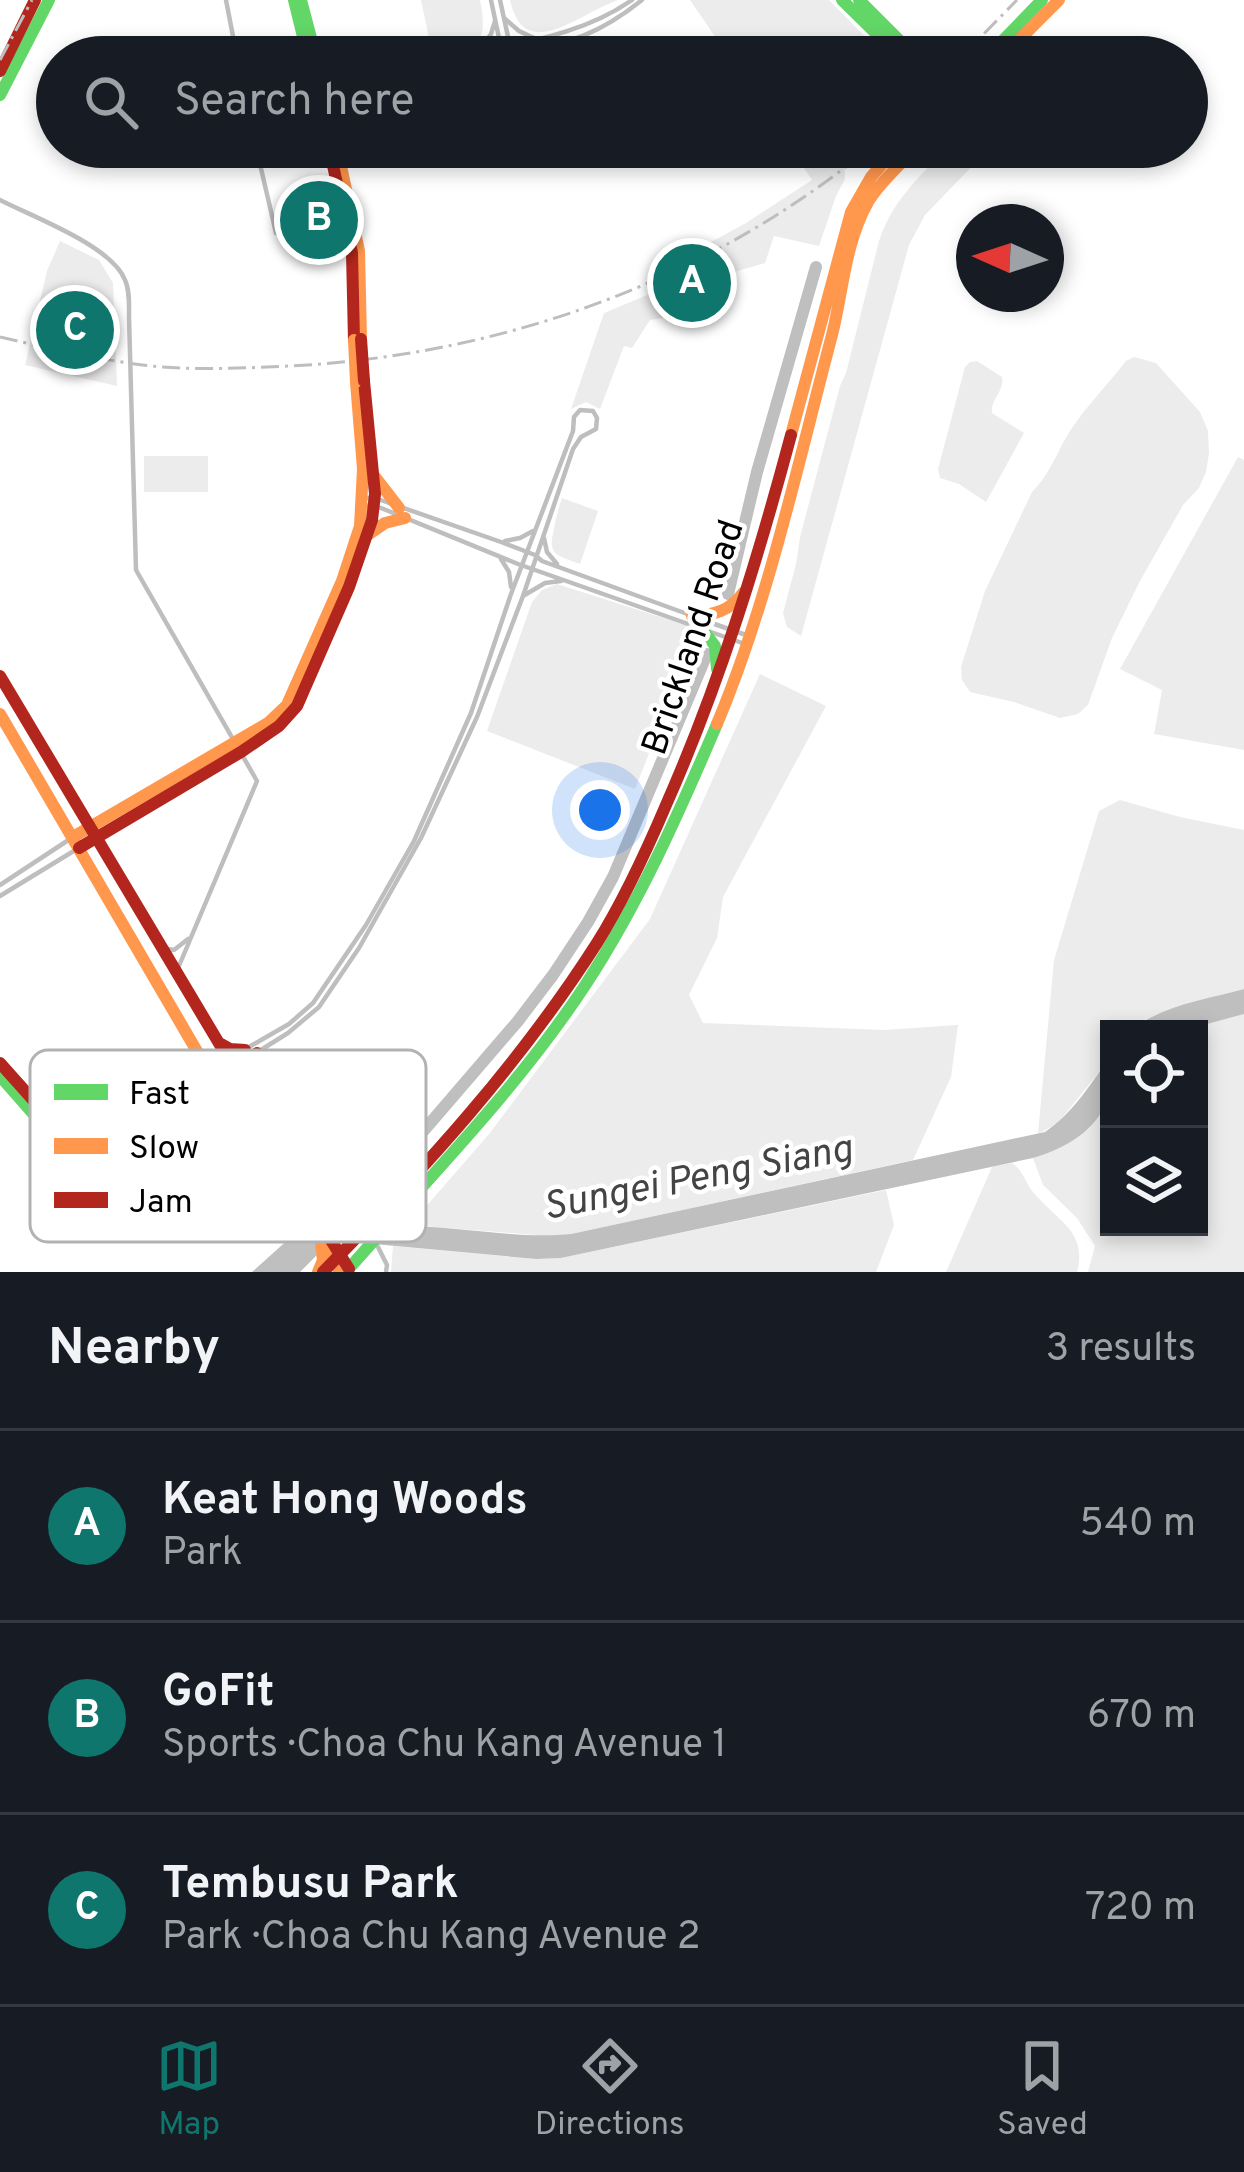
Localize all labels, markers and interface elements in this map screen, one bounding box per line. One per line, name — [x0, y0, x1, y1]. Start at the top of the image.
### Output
search box — [36, 36, 1208, 168]
icon: search — [78, 69, 144, 135]
text: Search here — [174, 74, 414, 131]
pin: B — [280, 175, 358, 265]
north arrow — [956, 204, 1064, 312]
pin: A — [653, 238, 731, 328]
pin: C — [36, 285, 114, 375]
street label: Brickland Road — [633, 514, 757, 762]
your location — [570, 780, 630, 840]
map controls — [1100, 1020, 1208, 1236]
button: locate — [1100, 1020, 1208, 1128]
legend — [30, 1050, 426, 1242]
text: Fast — [129, 1075, 190, 1117]
water label: Sungei Peng Siang — [539, 1126, 858, 1234]
button: layers — [1100, 1128, 1208, 1236]
text: Slow — [129, 1129, 199, 1171]
text: Jam — [129, 1183, 193, 1225]
text: Nearby — [48, 1318, 220, 1383]
text: 3 results — [1046, 1326, 1196, 1375]
text: Keat Hong Woods — [162, 1473, 528, 1530]
text: A — [73, 1501, 101, 1550]
text: 540 m — [1080, 1501, 1196, 1550]
text: Park — [162, 1530, 243, 1579]
text: GoFit — [162, 1665, 274, 1722]
text: B — [74, 1693, 100, 1742]
text: 670 m — [1087, 1693, 1196, 1742]
text: Sports · Choa Chu Kang Avenue 1 — [162, 1722, 727, 1771]
text: Tembusu Park — [162, 1857, 459, 1914]
text: C — [75, 1885, 99, 1934]
text: 720 m — [1085, 1885, 1196, 1934]
text: Park · Choa Chu Kang Avenue 2 — [162, 1914, 701, 1963]
tab: Map — [156, 2033, 222, 2147]
tab: Directions — [535, 2033, 685, 2147]
tab: Saved — [997, 2033, 1088, 2147]

